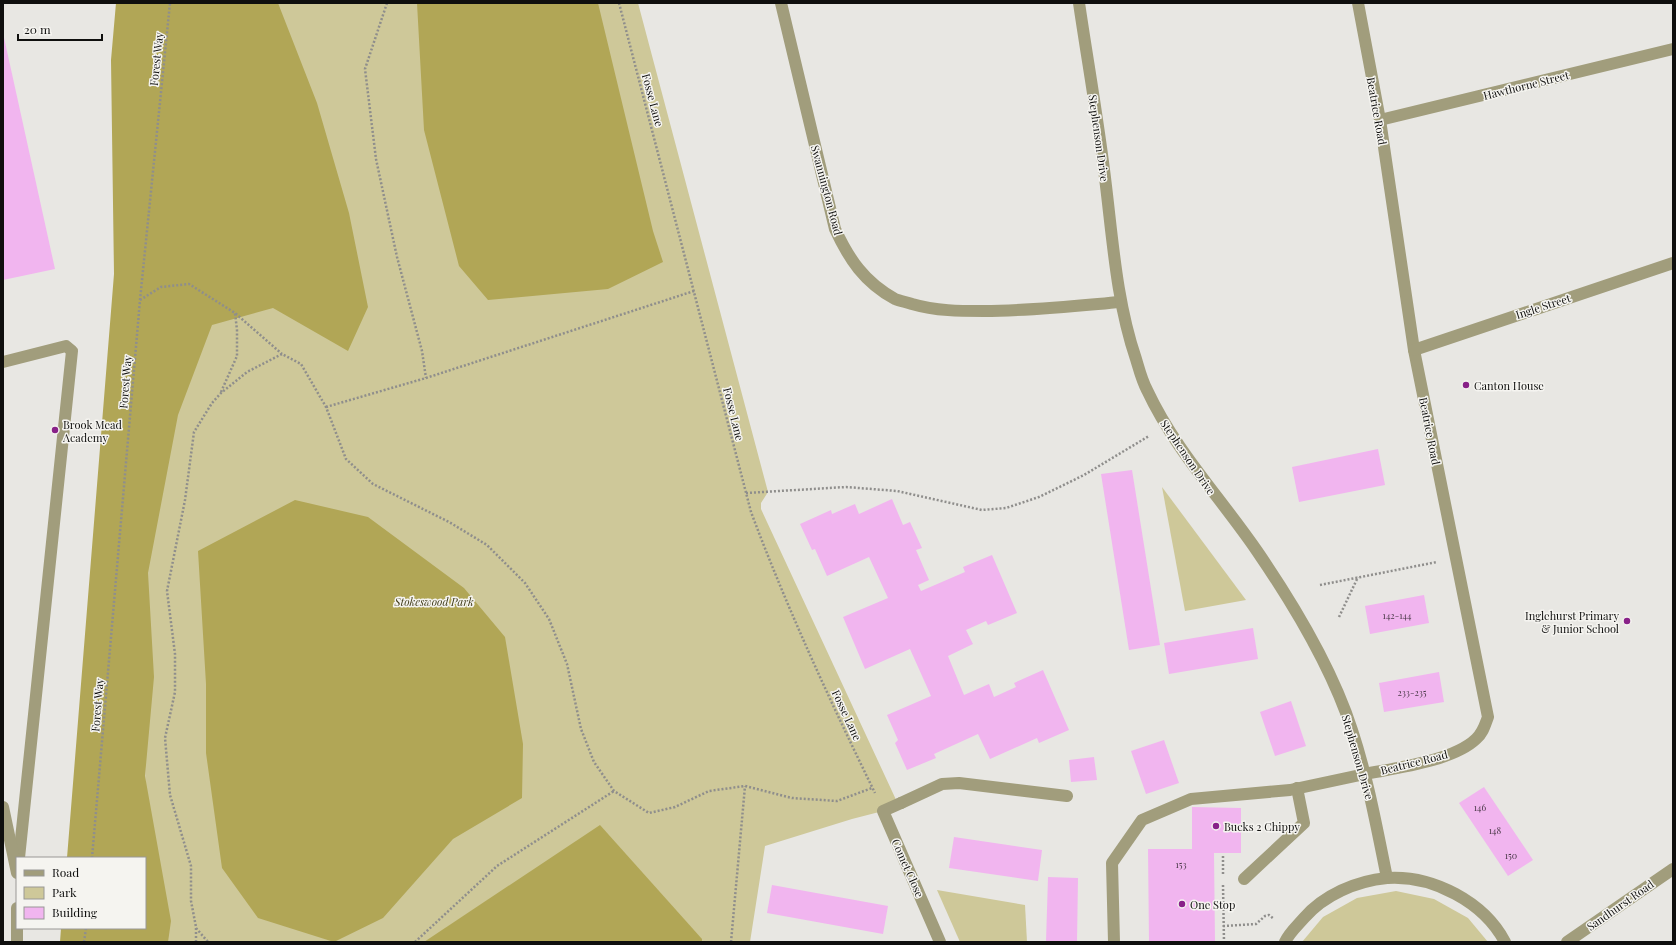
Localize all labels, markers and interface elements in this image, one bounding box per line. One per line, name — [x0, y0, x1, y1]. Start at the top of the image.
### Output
scale bar — [18, 16, 102, 42]
text: 20 m — [24, 21, 51, 37]
street label: Forest Way — [146, 31, 166, 86]
street label: Hawthorne Street — [1482, 67, 1571, 103]
street label: Fosse Lane — [639, 72, 667, 129]
street label: Beatrice Road — [1364, 76, 1390, 147]
street label: Stephenson Drive — [1085, 94, 1113, 183]
street label: Swannington Road — [808, 143, 846, 237]
street label: Ingle Street — [1514, 290, 1572, 322]
street label: Forest Way — [115, 354, 135, 409]
place label: Canton House — [1474, 378, 1544, 393]
marker: Canton House — [1461, 380, 1471, 390]
street label: Fosse Lane — [720, 386, 748, 443]
street label: Beatrice Road — [1416, 396, 1444, 467]
place label: Brook Mead Academy — [62, 417, 123, 445]
street label: Stephenson Drive — [1157, 417, 1219, 498]
marker: Brook Mead Academy — [50, 425, 60, 435]
park label: Stokeswood Park — [393, 594, 474, 609]
place label: Inglehurst Primary & Junior School — [1525, 608, 1619, 636]
house number: 142-144 — [1383, 609, 1412, 621]
marker: Inglehurst Primary & Junior School — [1622, 616, 1632, 626]
street label: Forest Way — [87, 677, 107, 732]
house number: 233-235 — [1397, 686, 1427, 698]
street label: Fosse Lane — [829, 687, 865, 743]
street label: Stephenson Drive — [1339, 713, 1377, 802]
street label: Beatrice Road — [1379, 746, 1450, 778]
house number: 146 — [1474, 801, 1487, 813]
place label: Bucks 2 Chippy — [1224, 819, 1300, 834]
marker: Bucks 2 Chippy — [1211, 821, 1221, 831]
house number: 148 — [1489, 824, 1502, 836]
street label: Comet Close — [888, 836, 928, 900]
house number: 150 — [1505, 849, 1517, 861]
legend — [16, 857, 146, 929]
house number: 153 — [1175, 858, 1187, 870]
text: Road — [52, 864, 79, 880]
street label: Sandhurst Road — [1584, 876, 1657, 934]
text: Park — [52, 884, 77, 900]
place label: One Stop — [1190, 897, 1235, 912]
marker: One Stop — [1177, 899, 1187, 909]
text: Building — [52, 904, 98, 920]

